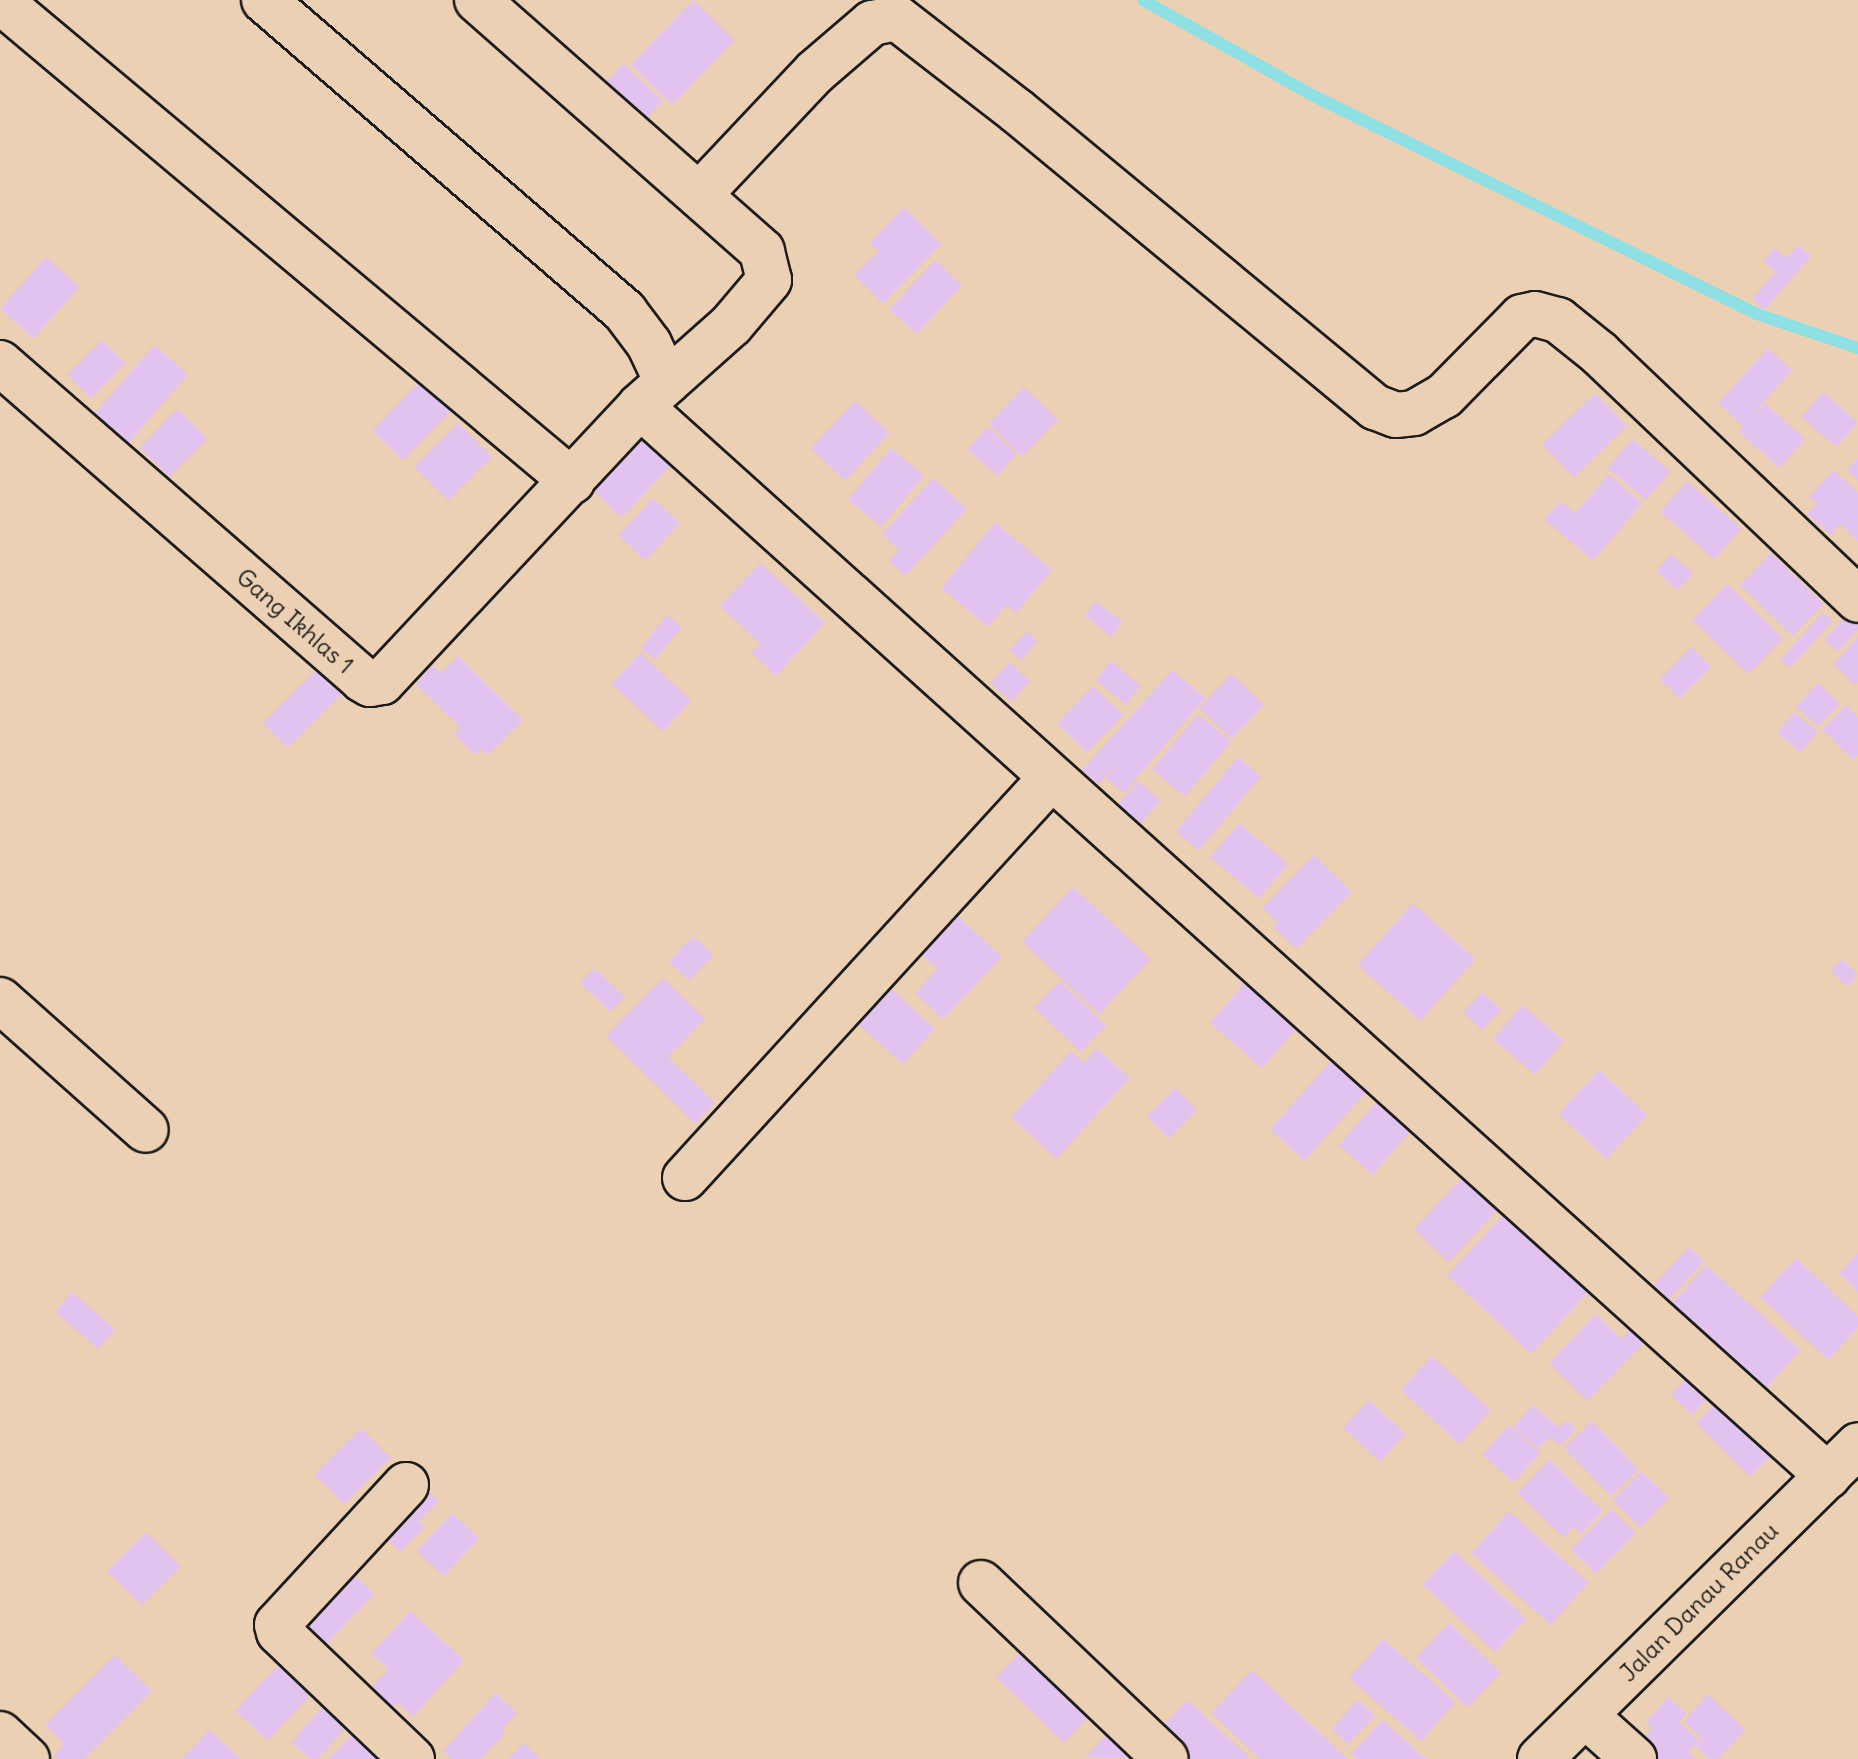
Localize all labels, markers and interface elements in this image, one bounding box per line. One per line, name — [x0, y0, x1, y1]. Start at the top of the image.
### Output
street label: Gang Ikhlas 1 — [231, 562, 359, 680]
street label: Jalan Danau Ranau — [1614, 1517, 1784, 1687]

